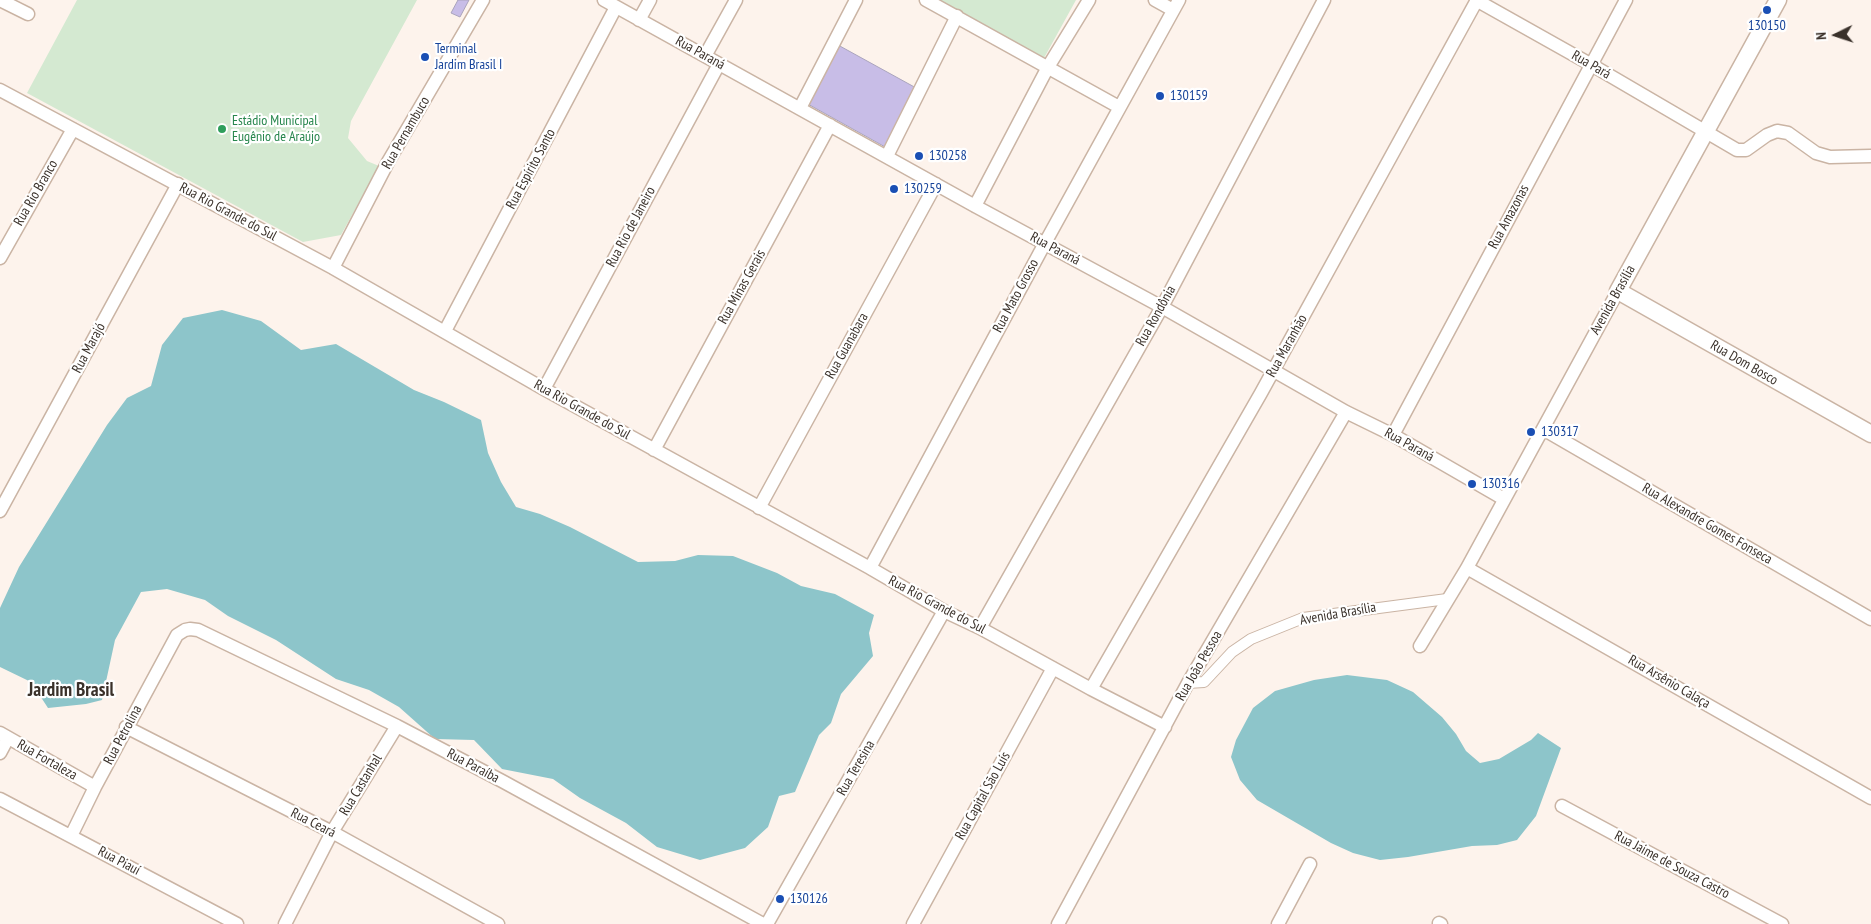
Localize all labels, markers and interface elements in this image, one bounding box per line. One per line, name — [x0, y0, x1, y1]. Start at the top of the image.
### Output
marker: 130150 — [1761, 4, 1773, 16]
north arrow — [1811, 10, 1861, 60]
place label: 130150 — [1748, 18, 1786, 34]
text: N — [1812, 32, 1830, 40]
street label: Rua Paraná — [672, 33, 728, 73]
place label: Terminal Jardim Brasil I — [435, 41, 502, 74]
street label: Rua Pará — [1568, 47, 1614, 83]
marker: Terminal Jardim Brasil I — [419, 51, 431, 63]
place label: 130159 — [1170, 88, 1208, 104]
marker: 130159 — [1154, 90, 1166, 102]
street label: Rua Pernambuco — [379, 94, 433, 172]
place label: Estádio Municipal Eugênio de Araújo — [232, 113, 320, 146]
marker: Estádio Municipal Eugênio de Araújo — [216, 123, 228, 135]
street label: Rua Espírito Santo — [503, 126, 559, 212]
place label: 130258 — [929, 148, 967, 164]
marker: 130258 — [913, 150, 925, 162]
street label: Rua Rio Branco — [10, 157, 62, 229]
street label: Rua Rio Grande do Sul — [176, 179, 280, 245]
place label: 130259 — [904, 181, 942, 197]
street label: Rua Amazonas — [1485, 182, 1533, 252]
marker: 130259 — [888, 183, 900, 195]
street label: Rua Rio de Janeiro — [603, 184, 659, 270]
street label: Rua Paraná — [1027, 229, 1083, 269]
street label: Rua Minas Gerais — [715, 247, 769, 327]
street label: Rua Mato Grosso — [990, 256, 1042, 336]
street label: Avenida Brasília — [1587, 262, 1639, 338]
street label: Rua Rondônia — [1133, 283, 1179, 349]
street label: Rua Guanabara — [822, 310, 872, 382]
street label: Rua Maranhão — [1263, 312, 1311, 380]
street label: Rua Marajó — [69, 320, 109, 376]
street label: Rua Dom Bosco — [1707, 337, 1781, 389]
street label: Rua Rio Grande do Sul — [531, 377, 633, 443]
place label: 130317 — [1541, 424, 1579, 440]
street label: Rua Paraná — [1381, 425, 1437, 465]
marker: 130317 — [1525, 426, 1537, 438]
place label: 130316 — [1482, 476, 1520, 492]
marker: 130316 — [1466, 478, 1478, 490]
street label: Rua Alexandre Gomes Fonseca — [1639, 480, 1775, 568]
street label: Rua Rio Grande do Sul — [885, 572, 989, 638]
street label: Avenida Brasília — [1299, 599, 1377, 629]
street label: Rua João Pessoa — [1172, 628, 1226, 704]
street label: Rua Arsênio Calaça — [1625, 652, 1713, 712]
district label: Jardim Brasil — [28, 680, 114, 702]
street label: Rua Petrolina — [100, 702, 146, 768]
street label: Rua Fortaleza — [14, 736, 80, 784]
street label: Rua Teresina — [833, 737, 879, 799]
street label: Rua Paraíba — [444, 745, 502, 787]
street label: Rua Capital São Luís — [952, 749, 1014, 843]
street label: Rua Castanhal — [336, 751, 386, 819]
street label: Rua Ceará — [288, 805, 338, 841]
street label: Rua Jaime de Souza Castro — [1612, 828, 1732, 902]
street label: Rua Piauí — [95, 843, 143, 879]
place label: 130126 — [790, 891, 828, 907]
marker: 130126 — [774, 893, 786, 905]

